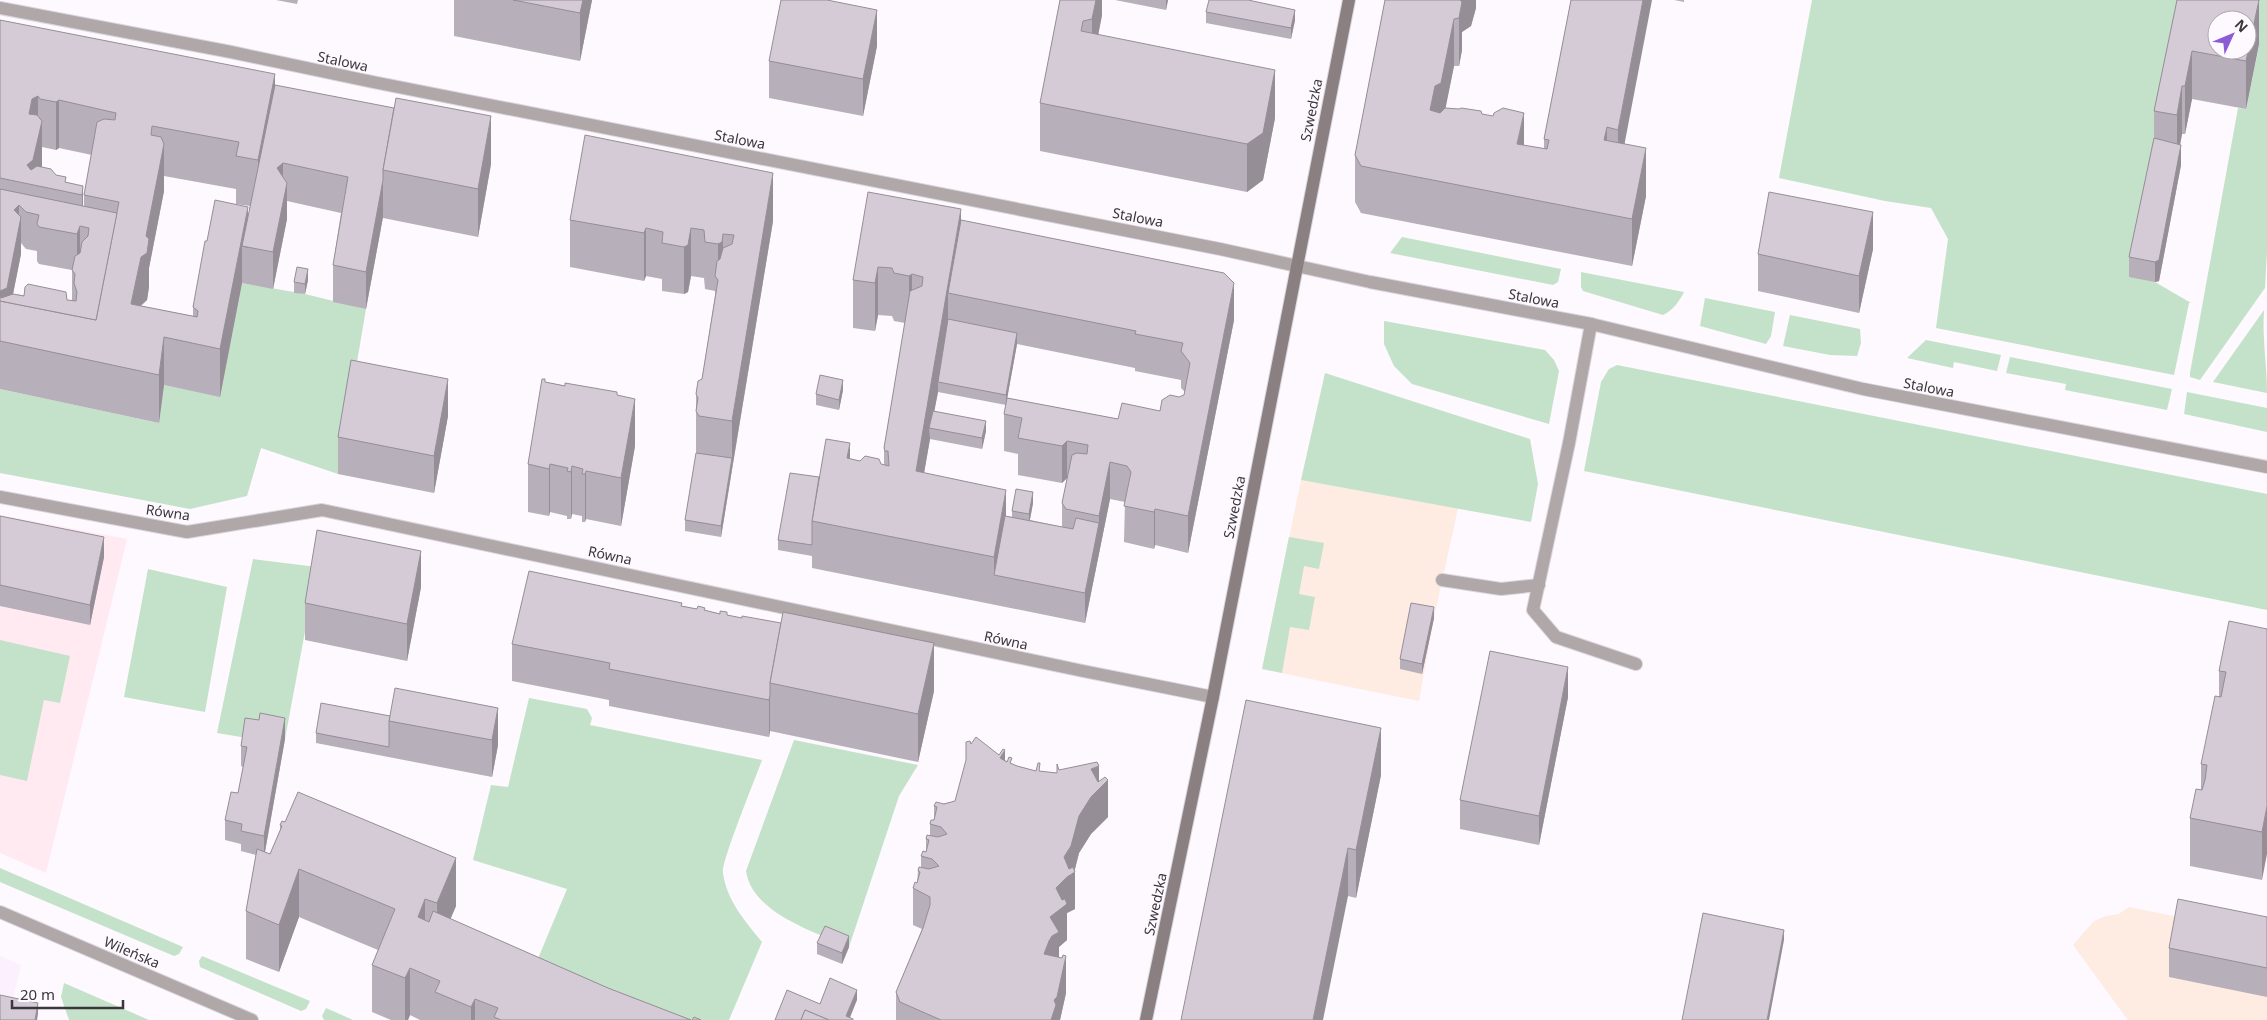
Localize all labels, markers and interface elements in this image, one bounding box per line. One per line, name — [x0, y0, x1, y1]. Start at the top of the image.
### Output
north arrow — [2207, 10, 2257, 60]
text: N — [2231, 15, 2253, 36]
street label: Stalowa — [316, 46, 370, 76]
street label: Szwedzka — [1296, 77, 1326, 143]
street label: Stalowa — [713, 125, 767, 153]
street label: Stalowa — [1111, 203, 1165, 231]
street label: Stalowa — [1507, 284, 1561, 312]
street label: Stalowa — [1902, 373, 1956, 401]
street label: Szwedzka — [1219, 474, 1249, 540]
street label: Równa — [145, 500, 191, 524]
street label: Równa — [586, 541, 634, 569]
street label: Równa — [982, 626, 1030, 654]
street label: Szwedzka — [1139, 871, 1171, 937]
street label: Wileńska — [101, 932, 163, 972]
scale bar — [12, 978, 124, 1010]
text: 20 m — [20, 984, 55, 1004]

